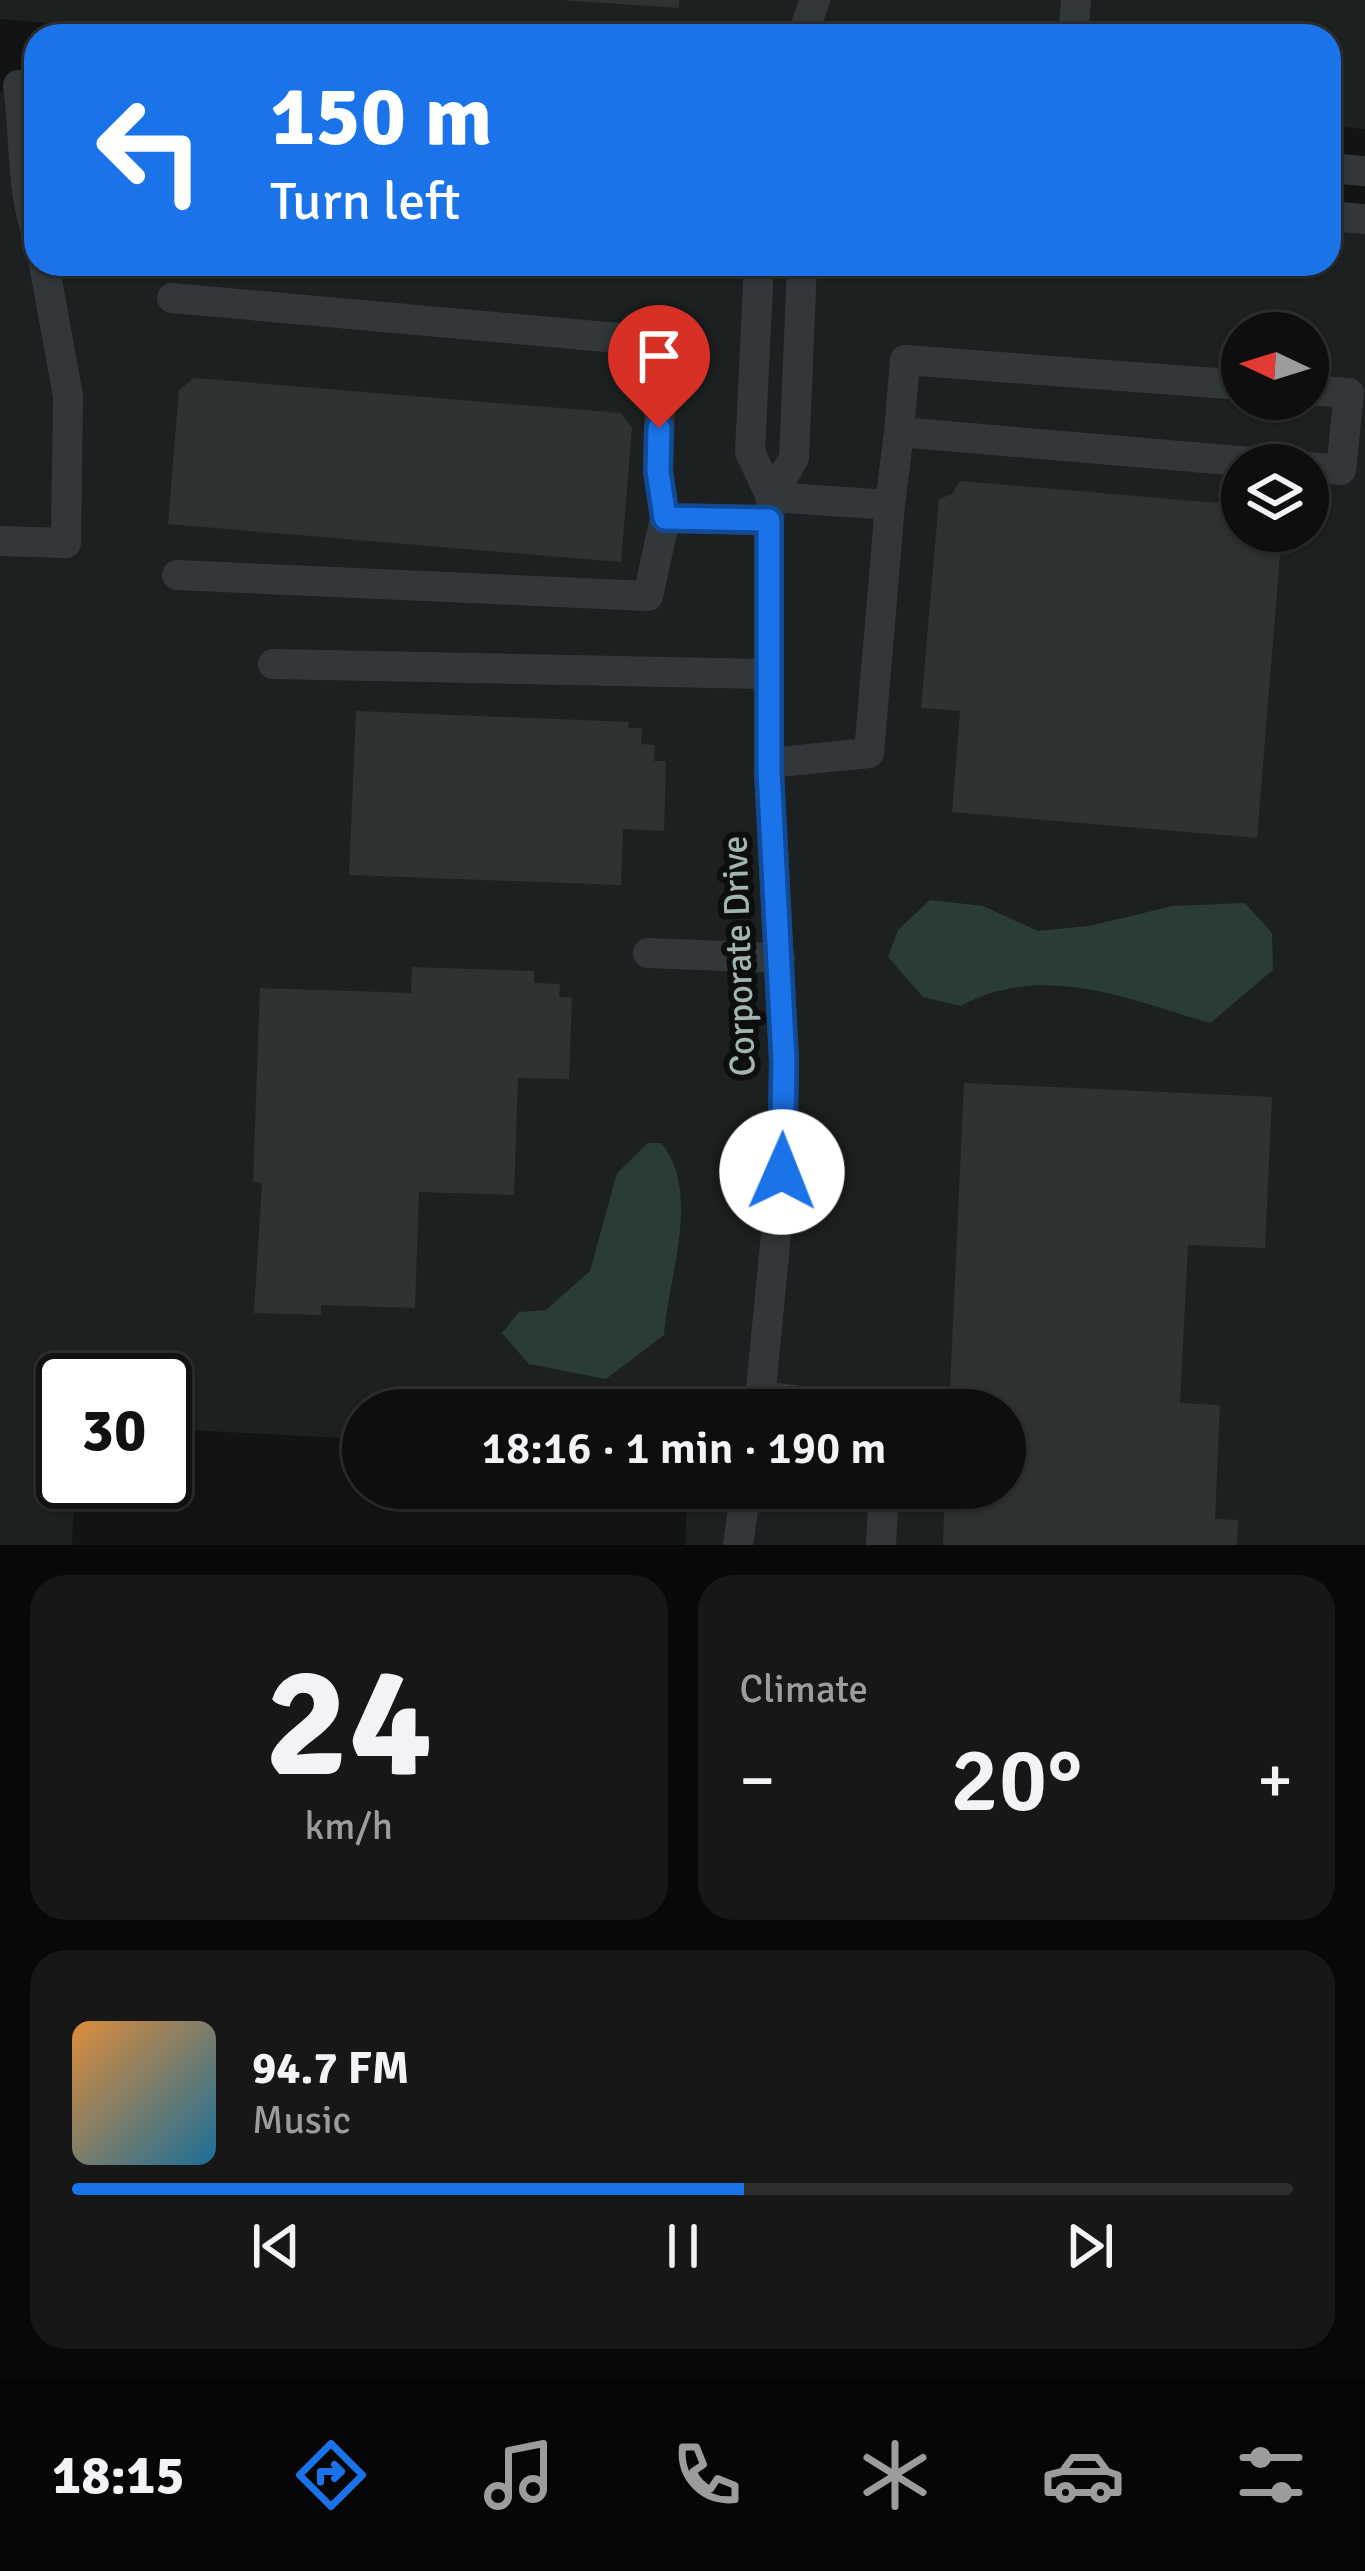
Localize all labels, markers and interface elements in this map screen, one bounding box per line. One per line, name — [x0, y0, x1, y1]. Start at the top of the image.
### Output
text: 150 m — [270, 65, 492, 169]
icon: left — [72, 72, 228, 228]
text: Turn left — [270, 168, 460, 235]
pin — [608, 305, 710, 428]
north arrow — [1221, 312, 1329, 420]
map controls — [1221, 312, 1329, 552]
icon: arrive — [626, 323, 692, 389]
button: layers — [1221, 444, 1329, 552]
street label: Corporate Drive — [712, 835, 766, 1077]
position arrow — [719, 1109, 845, 1235]
speed limit sign: 30 — [36, 1353, 192, 1509]
text: 18:16 · 1 min · 190 m — [482, 1421, 886, 1476]
text: 24 — [265, 1627, 433, 1820]
text: Climate — [740, 1665, 868, 1713]
text: 20° — [950, 1725, 1082, 1836]
text: − — [740, 1740, 775, 1821]
text: + — [1257, 1740, 1293, 1821]
text: km/h — [305, 1802, 393, 1850]
text: 94.7 FM — [252, 2041, 409, 2096]
text: Music — [252, 2096, 351, 2144]
icon: previous — [243, 2213, 309, 2279]
icon: pause — [650, 2213, 716, 2279]
icon: next — [1057, 2213, 1123, 2279]
icon: directions — [289, 2433, 373, 2517]
icon: music — [477, 2433, 561, 2517]
icon: phone — [665, 2433, 749, 2517]
icon: climate — [853, 2433, 937, 2517]
icon: car — [1041, 2433, 1125, 2517]
icon: filters — [1229, 2433, 1313, 2517]
text: 18:15 — [52, 2442, 185, 2509]

